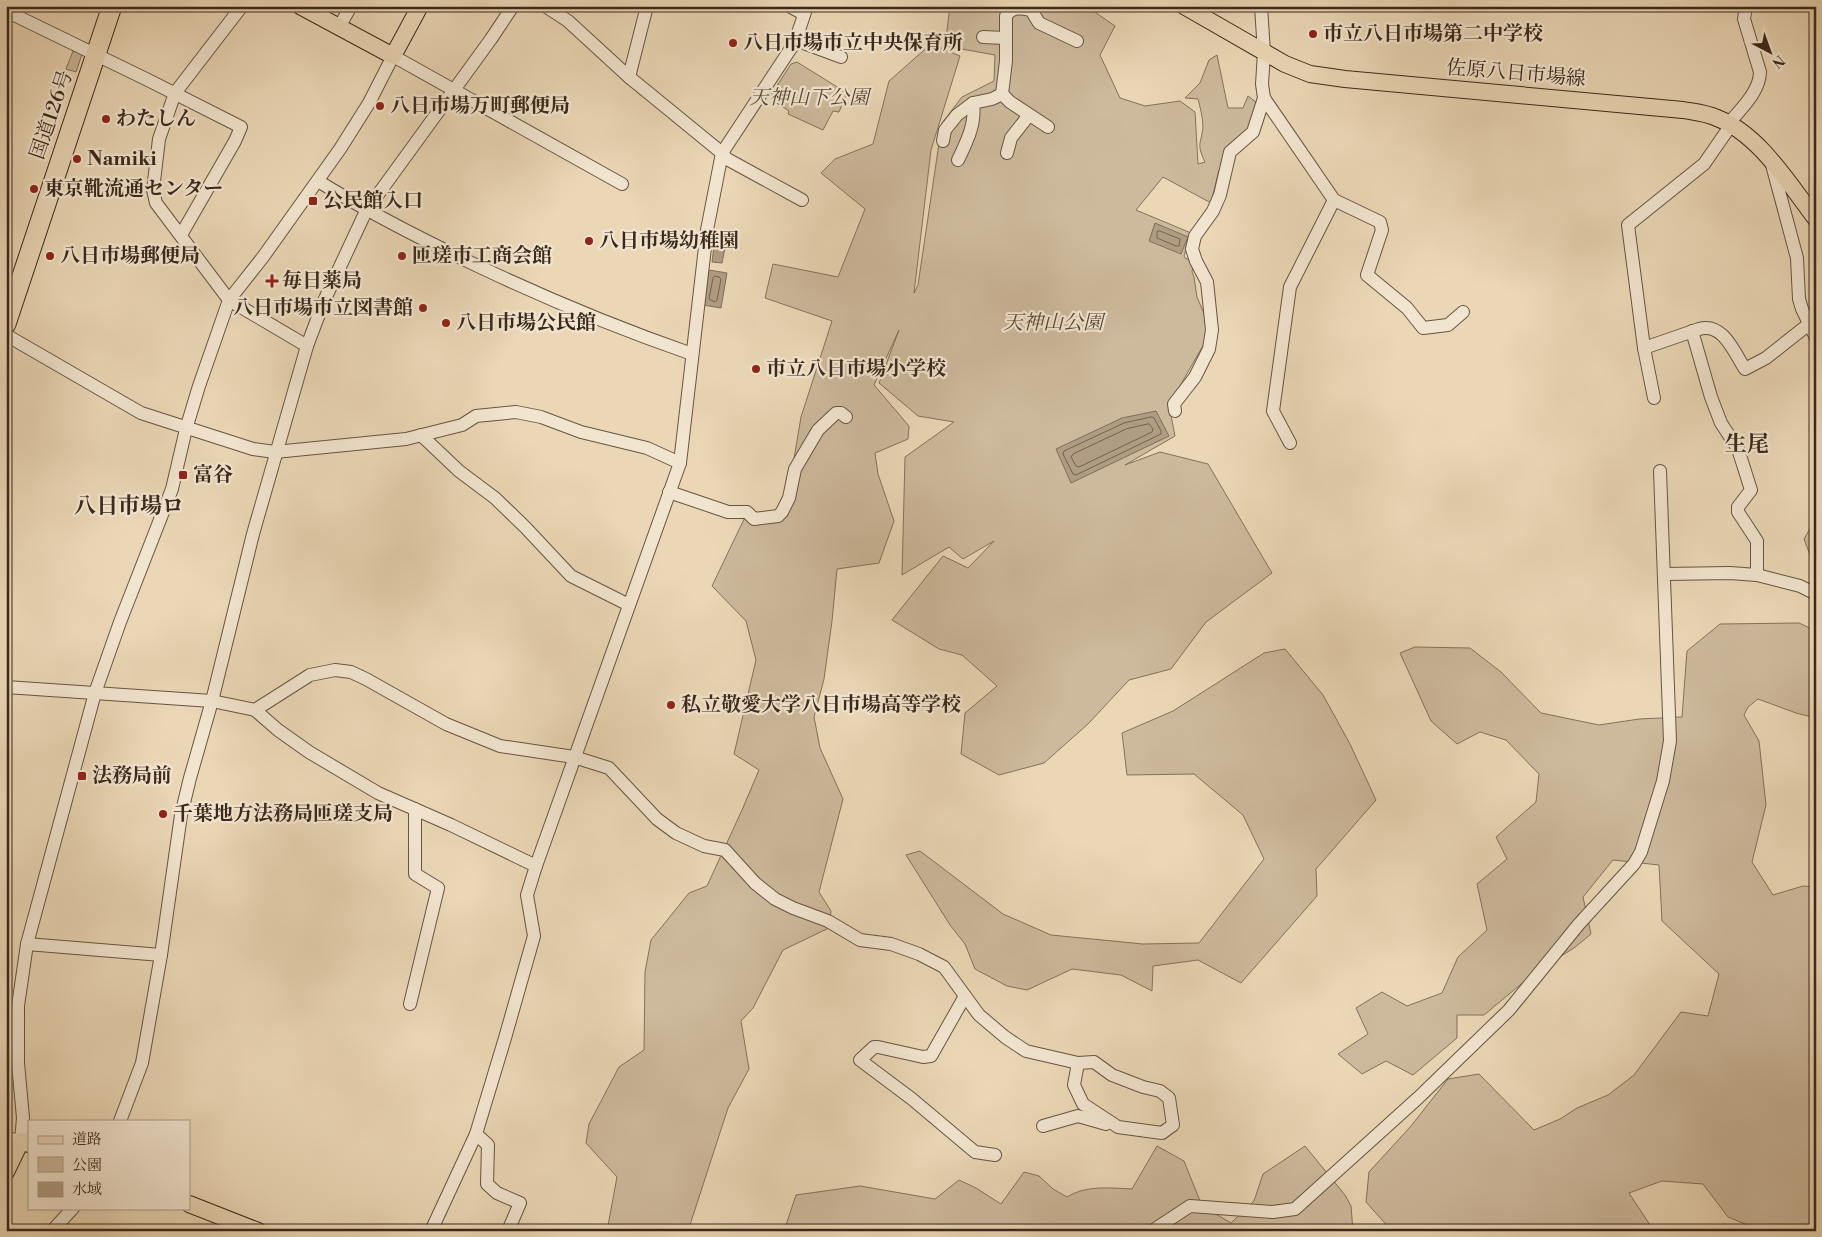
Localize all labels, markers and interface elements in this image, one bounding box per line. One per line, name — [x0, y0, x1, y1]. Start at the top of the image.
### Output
place label: 市立八日市場第二中学校 — [1323, 22, 1543, 47]
marker: 市立八日市場第二中学校 — [1307, 28, 1319, 40]
north arrow — [1744, 28, 1794, 78]
place label: 八日市場市立中央保育所 — [743, 31, 963, 56]
marker: 八日市場市立中央保育所 — [727, 37, 739, 49]
text: N — [1768, 51, 1788, 71]
street label: 佐原八日市場線 — [1445, 55, 1587, 93]
street label: 国道126号 — [25, 67, 79, 163]
park label: 天神山下公園 — [749, 86, 872, 111]
place label: 八日市場万町郵便局 — [390, 94, 570, 119]
marker: 八日市場万町郵便局 — [374, 100, 386, 112]
place label: わたしん — [116, 107, 196, 132]
marker: わたしん — [100, 113, 112, 125]
place label: Namiki — [87, 147, 157, 172]
marker: Namiki — [71, 153, 83, 165]
place label: 東京靴流通センター — [44, 177, 223, 202]
marker: 東京靴流通センター — [28, 183, 40, 195]
place label: 公民館入口 — [323, 189, 423, 214]
marker: 公民館入口 — [307, 195, 319, 207]
place label: 八日市場幼稚園 — [599, 229, 739, 254]
marker: 八日市場幼稚園 — [583, 235, 595, 247]
place label: 八日市場郵便局 — [60, 244, 200, 269]
place label: 匝瑳市工商会館 — [412, 244, 552, 269]
marker: 八日市場郵便局 — [44, 250, 56, 262]
marker: 匝瑳市工商会館 — [396, 250, 408, 262]
place label: 毎日薬局 — [282, 269, 362, 294]
marker: 毎日薬局 — [266, 275, 278, 287]
place label: 八日市場市立図書館 — [233, 296, 413, 321]
marker: 八日市場市立図書館 — [417, 302, 429, 314]
place label: 八日市場公民館 — [456, 311, 596, 336]
park label: 天神山公園 — [1003, 311, 1106, 336]
marker: 八日市場公民館 — [440, 317, 452, 329]
place label: 市立八日市場小学校 — [766, 357, 946, 382]
marker: 市立八日市場小学校 — [750, 363, 762, 375]
district label: 生尾 — [1725, 431, 1769, 458]
place label: 富谷 — [193, 463, 233, 488]
marker: 富谷 — [177, 469, 189, 481]
district label: 八日市場ロ — [74, 493, 184, 520]
place label: 私立敬愛大学八日市場高等学校 — [681, 693, 961, 718]
marker: 私立敬愛大学八日市場高等学校 — [665, 699, 677, 711]
place label: 法務局前 — [92, 764, 172, 789]
marker: 法務局前 — [76, 770, 88, 782]
place label: 千葉地方法務局匝瑳支局 — [173, 802, 393, 827]
marker: 千葉地方法務局匝瑳支局 — [157, 808, 169, 820]
legend — [28, 1120, 190, 1210]
text: 道路 — [72, 1130, 102, 1149]
text: 公園 — [72, 1156, 102, 1175]
text: 水域 — [72, 1180, 102, 1199]

